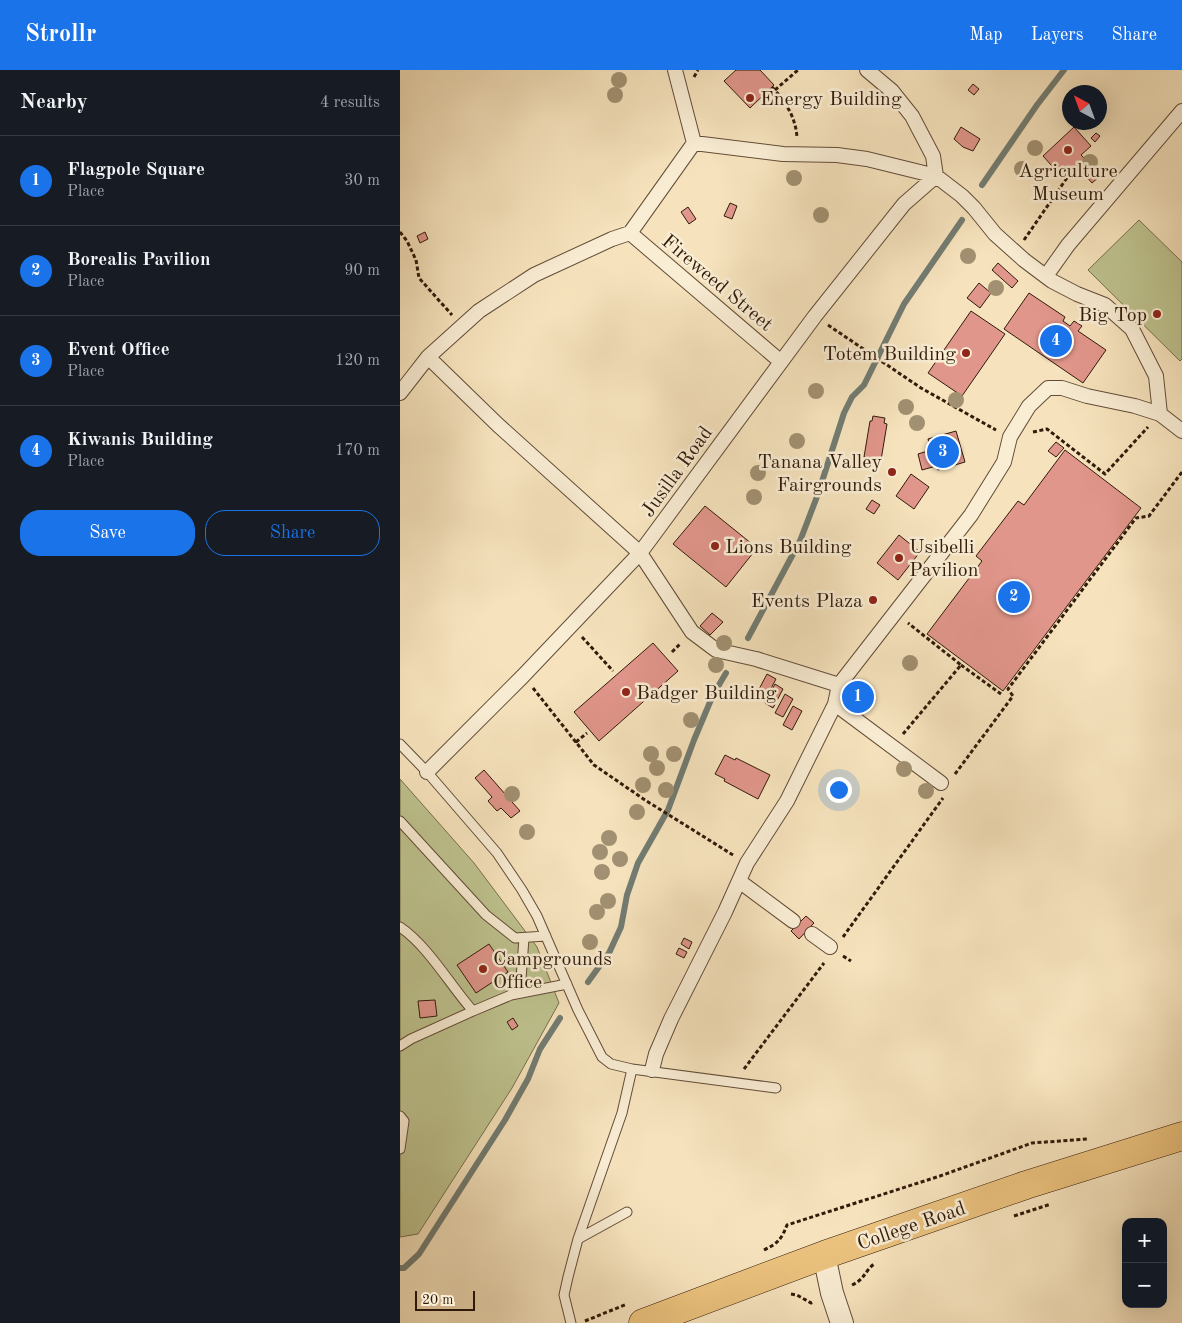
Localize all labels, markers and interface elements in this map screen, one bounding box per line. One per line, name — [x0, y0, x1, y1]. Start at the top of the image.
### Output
text: Strollr — [25, 23, 96, 47]
text: Map — [969, 26, 1003, 44]
text: Layers — [1031, 26, 1083, 44]
text: Share — [1111, 26, 1157, 44]
north arrow — [1062, 85, 1107, 130]
place label: Energy Building — [760, 90, 902, 110]
text: Nearby — [20, 92, 88, 113]
marker: Energy Building — [744, 92, 756, 104]
text: 4 results — [320, 95, 380, 111]
marker: Agriculture Museum — [1062, 144, 1074, 156]
text: Flagpole Square — [67, 161, 205, 180]
place label: Agriculture Museum — [1018, 162, 1118, 205]
text: 1 — [31, 173, 41, 189]
text: 30 m — [344, 173, 380, 189]
text: Place — [67, 184, 104, 200]
street label: Fireweed Street — [657, 231, 776, 336]
text: Borealis Pavilion — [67, 251, 210, 270]
text: 2 — [31, 263, 41, 279]
text: 90 m — [344, 263, 380, 279]
text: Place — [67, 274, 104, 290]
place label: Big Top — [1078, 306, 1147, 326]
marker: Big Top — [1151, 308, 1163, 320]
pin: 4 — [1040, 322, 1072, 360]
text: Event Office — [67, 341, 170, 360]
place label: Totem Building — [823, 345, 956, 365]
marker: Totem Building — [960, 347, 972, 359]
text: 3 — [31, 353, 41, 369]
text: 120 m — [335, 353, 380, 369]
text: Place — [67, 364, 104, 380]
street label: Jusilla Road — [638, 423, 717, 521]
text: Kiwanis Building — [67, 431, 213, 450]
pin: 3 — [927, 433, 959, 471]
text: 4 — [31, 443, 41, 459]
text: 170 m — [335, 443, 380, 459]
place label: Tanana Valley Fairgrounds — [758, 453, 882, 496]
text: Place — [67, 454, 104, 470]
marker: Tanana Valley Fairgrounds — [886, 466, 898, 478]
button: Save — [20, 510, 195, 556]
button: Share — [205, 510, 380, 556]
place label: Lions Building — [725, 538, 852, 558]
place label: Usibelli Pavilion — [909, 538, 979, 581]
marker: Lions Building — [709, 540, 721, 552]
marker: Usibelli Pavilion — [893, 552, 905, 564]
pin: 2 — [998, 578, 1030, 616]
place label: Events Plaza — [751, 592, 863, 612]
marker: Events Plaza — [867, 594, 879, 606]
pin: 1 — [842, 678, 874, 716]
place label: Badger Building — [636, 684, 777, 704]
marker: Badger Building — [620, 686, 632, 698]
your location — [826, 777, 852, 803]
place label: Campgrounds Office — [493, 950, 612, 993]
marker: Campgrounds Office — [477, 963, 489, 975]
street label: College Road — [855, 1199, 969, 1255]
map controls — [1122, 1218, 1167, 1308]
button: + — [1122, 1218, 1167, 1263]
button: − — [1122, 1263, 1167, 1308]
scale bar — [415, 1288, 475, 1311]
text: 20 m — [422, 1293, 453, 1307]

